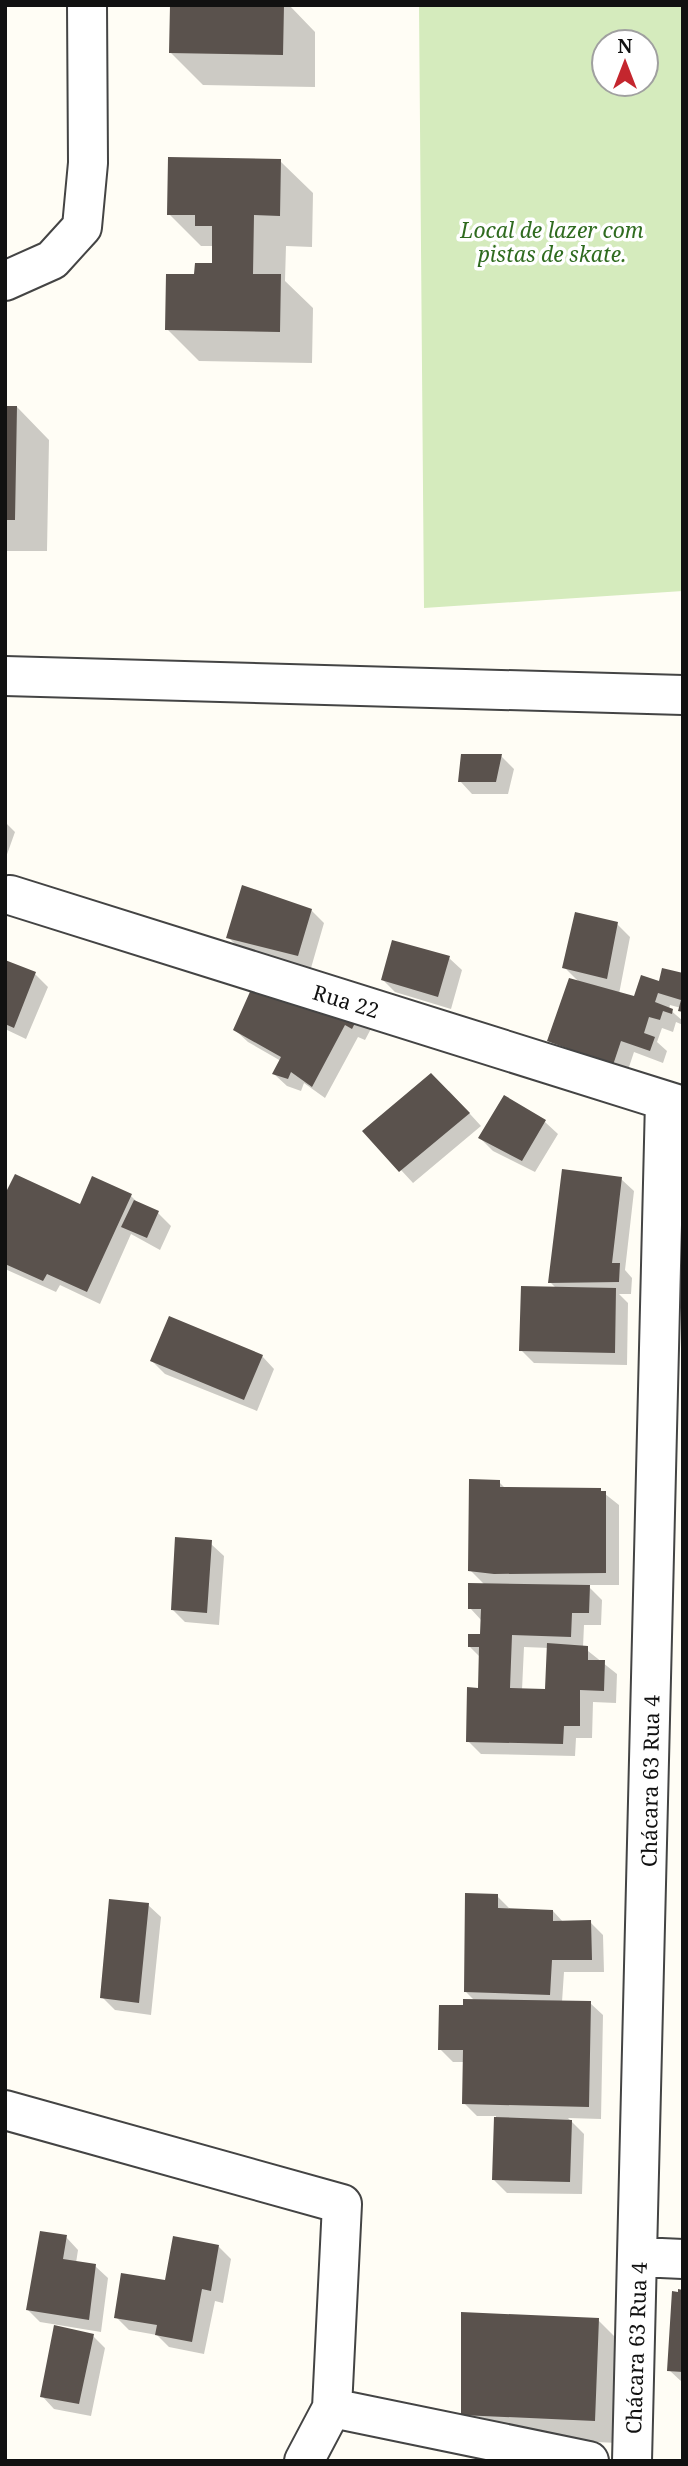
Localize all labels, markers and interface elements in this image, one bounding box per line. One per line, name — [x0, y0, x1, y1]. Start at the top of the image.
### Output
north arrow — [590, 28, 660, 98]
text: N — [618, 33, 633, 59]
park label: Local de lazer com pistas de skate. — [459, 216, 644, 268]
street label: Rua 22 — [309, 978, 383, 1024]
street label: Chácara 63 Rua 4 — [635, 1694, 666, 1867]
street label: Chácara 63 Rua 4 — [619, 2261, 653, 2434]

